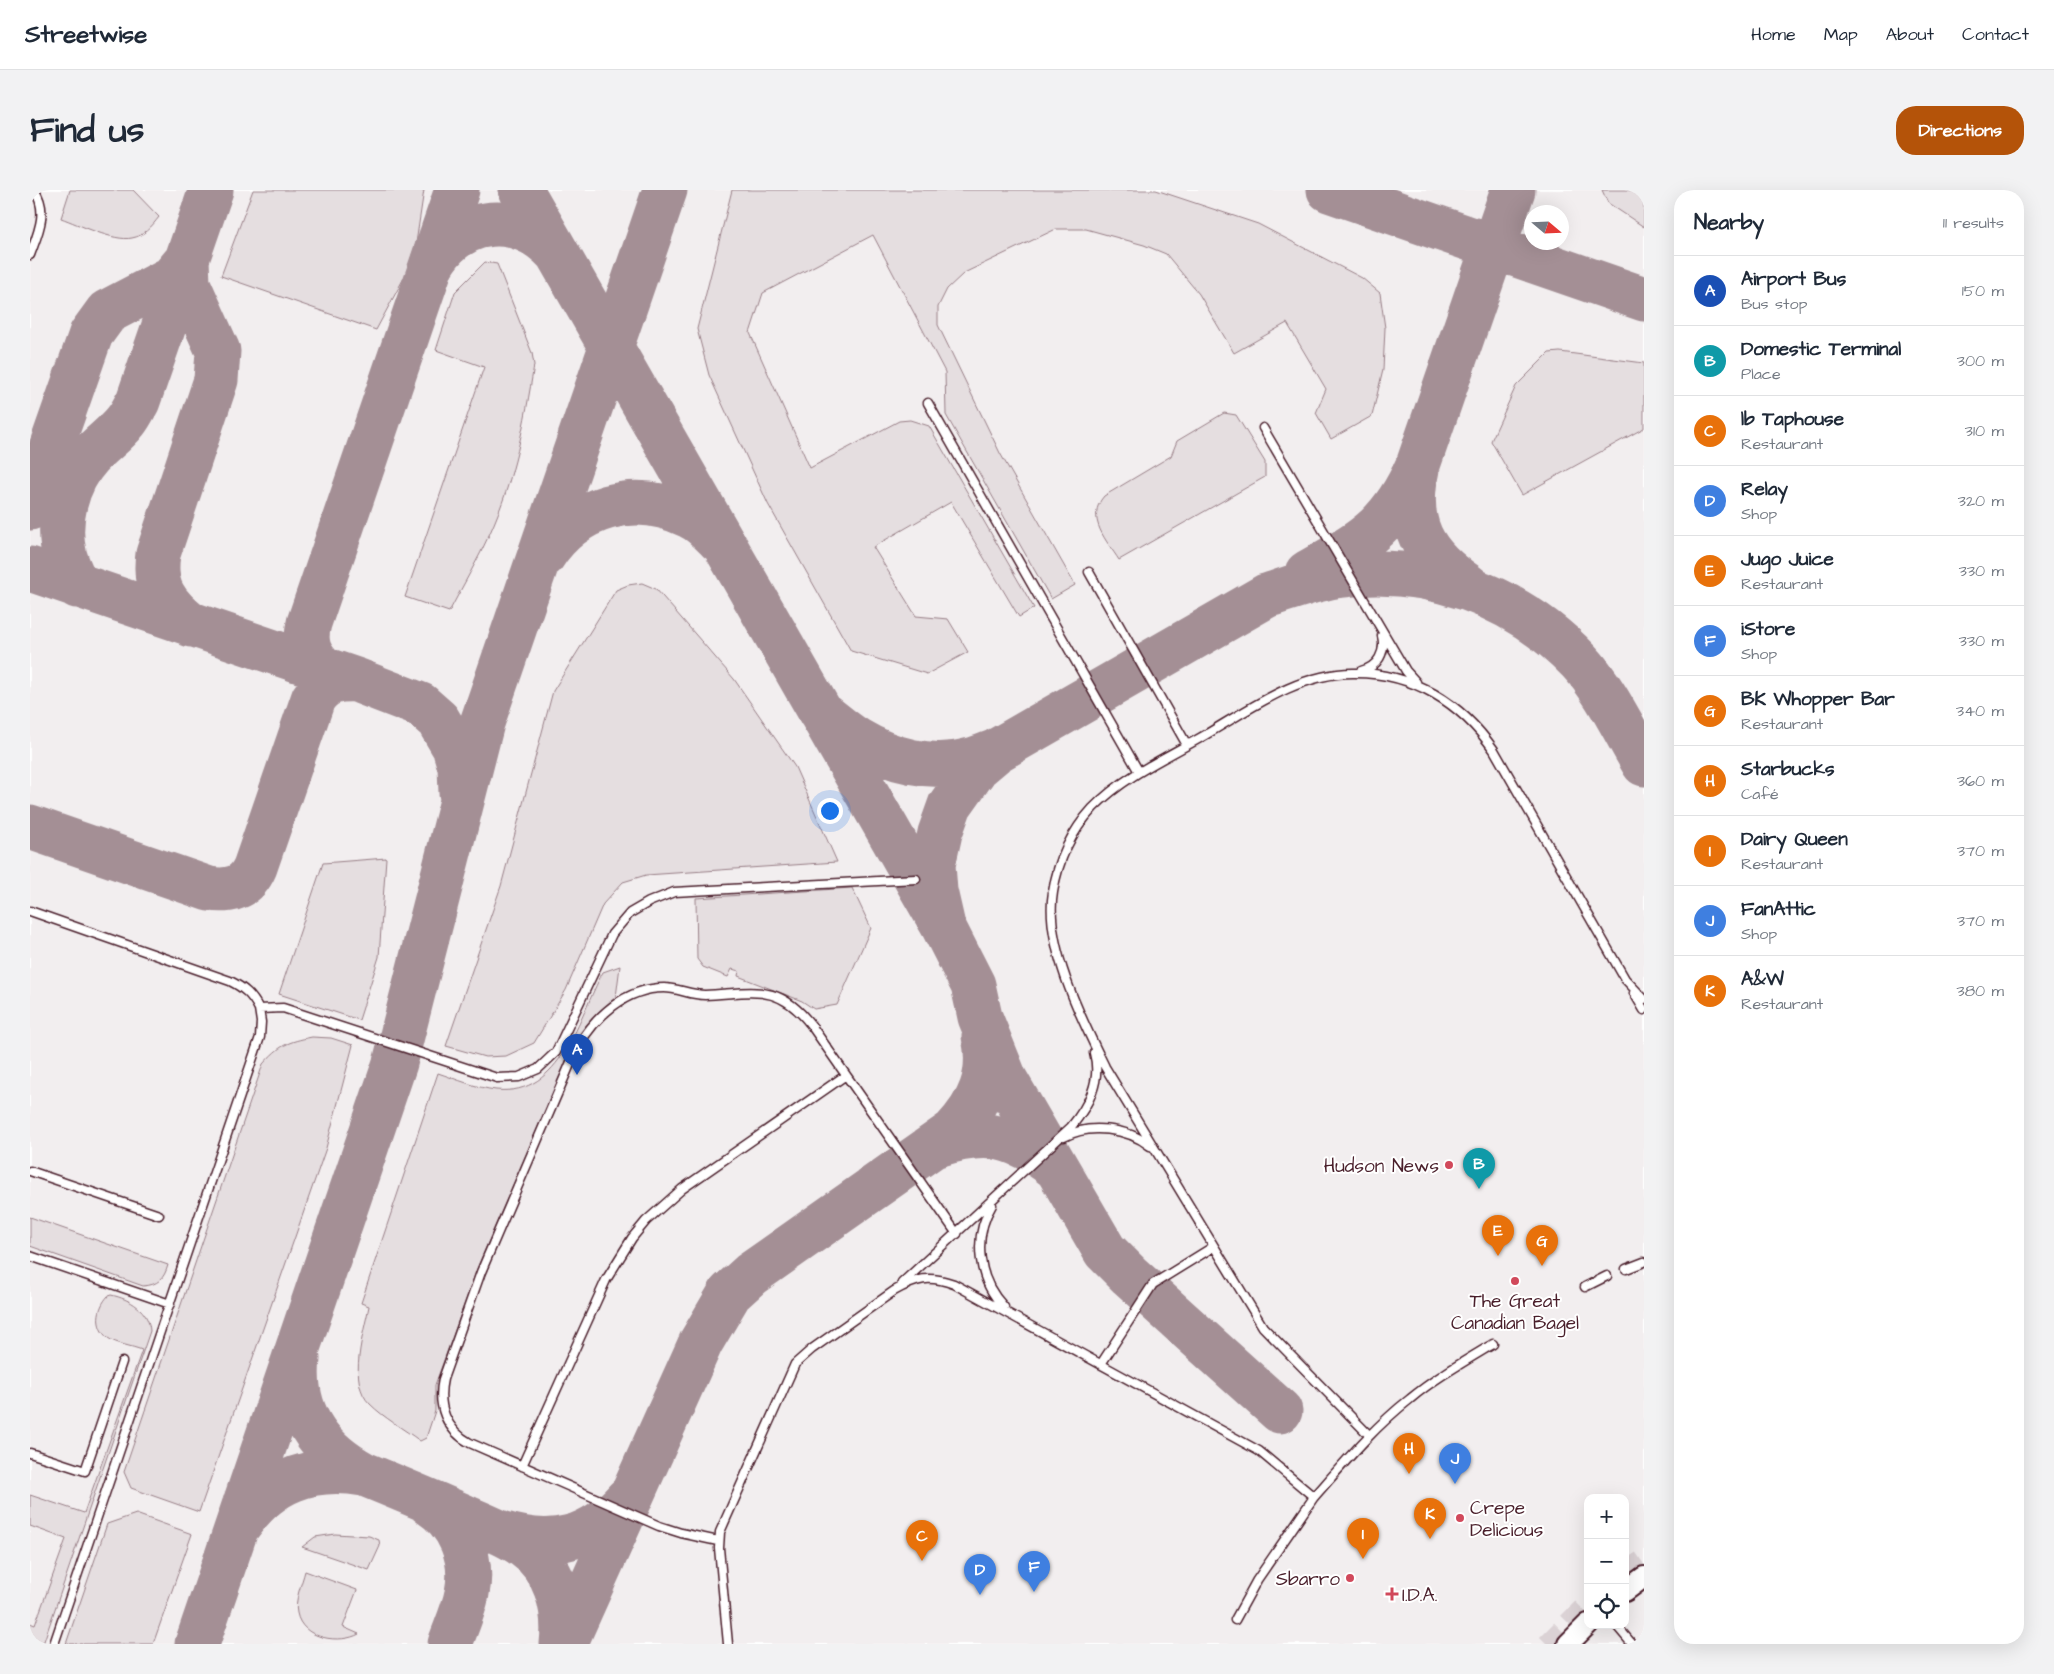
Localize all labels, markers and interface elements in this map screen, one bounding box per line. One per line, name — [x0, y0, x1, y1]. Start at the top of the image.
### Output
text: Streetwise — [25, 18, 147, 52]
text: Home — [1751, 22, 1796, 47]
text: Map — [1824, 22, 1858, 47]
text: About — [1886, 22, 1934, 47]
text: Contact — [1962, 22, 2029, 47]
text: Find us — [30, 106, 144, 155]
button: Directions — [1896, 106, 2024, 155]
north arrow — [1524, 205, 1569, 250]
text: Nearby — [1694, 208, 1764, 237]
text: 11 results — [1943, 212, 2004, 234]
text: Airport Bus — [1741, 266, 1846, 293]
text: A — [1705, 280, 1715, 302]
text: 150 m — [1962, 280, 2004, 302]
text: Bus stop — [1741, 293, 1807, 315]
text: Domestic Terminal — [1741, 336, 1901, 363]
text: B — [1704, 350, 1716, 372]
text: 300 m — [1957, 350, 2004, 372]
text: Place — [1741, 363, 1781, 385]
text: lb Taphouse — [1741, 406, 1844, 433]
text: C — [1704, 420, 1716, 442]
text: 310 m — [1965, 420, 2004, 442]
text: Restaurant — [1741, 433, 1823, 455]
text: Relay — [1741, 476, 1788, 503]
text: D — [1705, 490, 1715, 512]
text: 320 m — [1958, 490, 2004, 512]
text: Shop — [1741, 503, 1777, 525]
text: Jugo Juice — [1741, 546, 1834, 573]
text: E — [1705, 560, 1715, 582]
text: 330 m — [1959, 560, 2004, 582]
text: Restaurant — [1741, 573, 1823, 595]
text: iStore — [1741, 616, 1795, 643]
text: F — [1704, 630, 1716, 652]
text: 330 m — [1959, 630, 2004, 652]
text: Shop — [1741, 643, 1777, 665]
text: BK Whopper Bar — [1741, 686, 1895, 713]
text: G — [1704, 700, 1716, 722]
text: 340 m — [1956, 700, 2004, 722]
text: Restaurant — [1741, 713, 1823, 735]
text: Starbucks — [1741, 756, 1835, 783]
text: H — [1705, 770, 1715, 792]
text: 360 m — [1957, 770, 2004, 792]
text: Café — [1741, 783, 1779, 805]
your location — [817, 798, 843, 824]
text: Dairy Queen — [1741, 826, 1848, 853]
text: I — [1709, 840, 1711, 862]
text: 370 m — [1957, 840, 2004, 862]
text: Restaurant — [1741, 853, 1823, 875]
text: FanAttic — [1741, 896, 1816, 923]
text: J — [1706, 910, 1714, 932]
text: 370 m — [1957, 910, 2004, 932]
text: Shop — [1741, 923, 1777, 945]
text: A&W — [1741, 966, 1784, 993]
text: K — [1705, 980, 1715, 1002]
text: 380 m — [1957, 980, 2004, 1002]
text: Restaurant — [1741, 993, 1823, 1015]
pin: A — [561, 1034, 593, 1075]
pin: B — [1463, 1148, 1495, 1189]
place label: Hudson News — [1324, 1153, 1439, 1180]
marker: Hudson News — [1443, 1159, 1455, 1171]
pin: E — [1482, 1215, 1514, 1256]
pin: G — [1526, 1225, 1558, 1266]
marker: The Great Canadian Bagel — [1509, 1275, 1521, 1287]
place label: The Great Canadian Bagel — [1451, 1288, 1579, 1338]
pin: H — [1393, 1433, 1425, 1474]
pin: J — [1439, 1443, 1471, 1484]
map controls — [1584, 1494, 1629, 1629]
button: + — [1584, 1494, 1629, 1539]
place label: Crepe Delicious — [1470, 1495, 1543, 1544]
pin: K — [1414, 1498, 1446, 1539]
marker: Crepe Delicious — [1454, 1512, 1466, 1524]
pin: I — [1347, 1518, 1379, 1559]
pin: C — [906, 1520, 938, 1561]
button: − — [1584, 1539, 1629, 1584]
pin: F — [1018, 1551, 1050, 1592]
pin: D — [964, 1554, 996, 1595]
place label: Sbarro — [1276, 1566, 1340, 1593]
marker: Sbarro — [1344, 1572, 1356, 1584]
place label: I.D.A. — [1402, 1582, 1437, 1609]
button: locate — [1584, 1584, 1629, 1629]
marker: I.D.A. — [1386, 1588, 1398, 1600]

